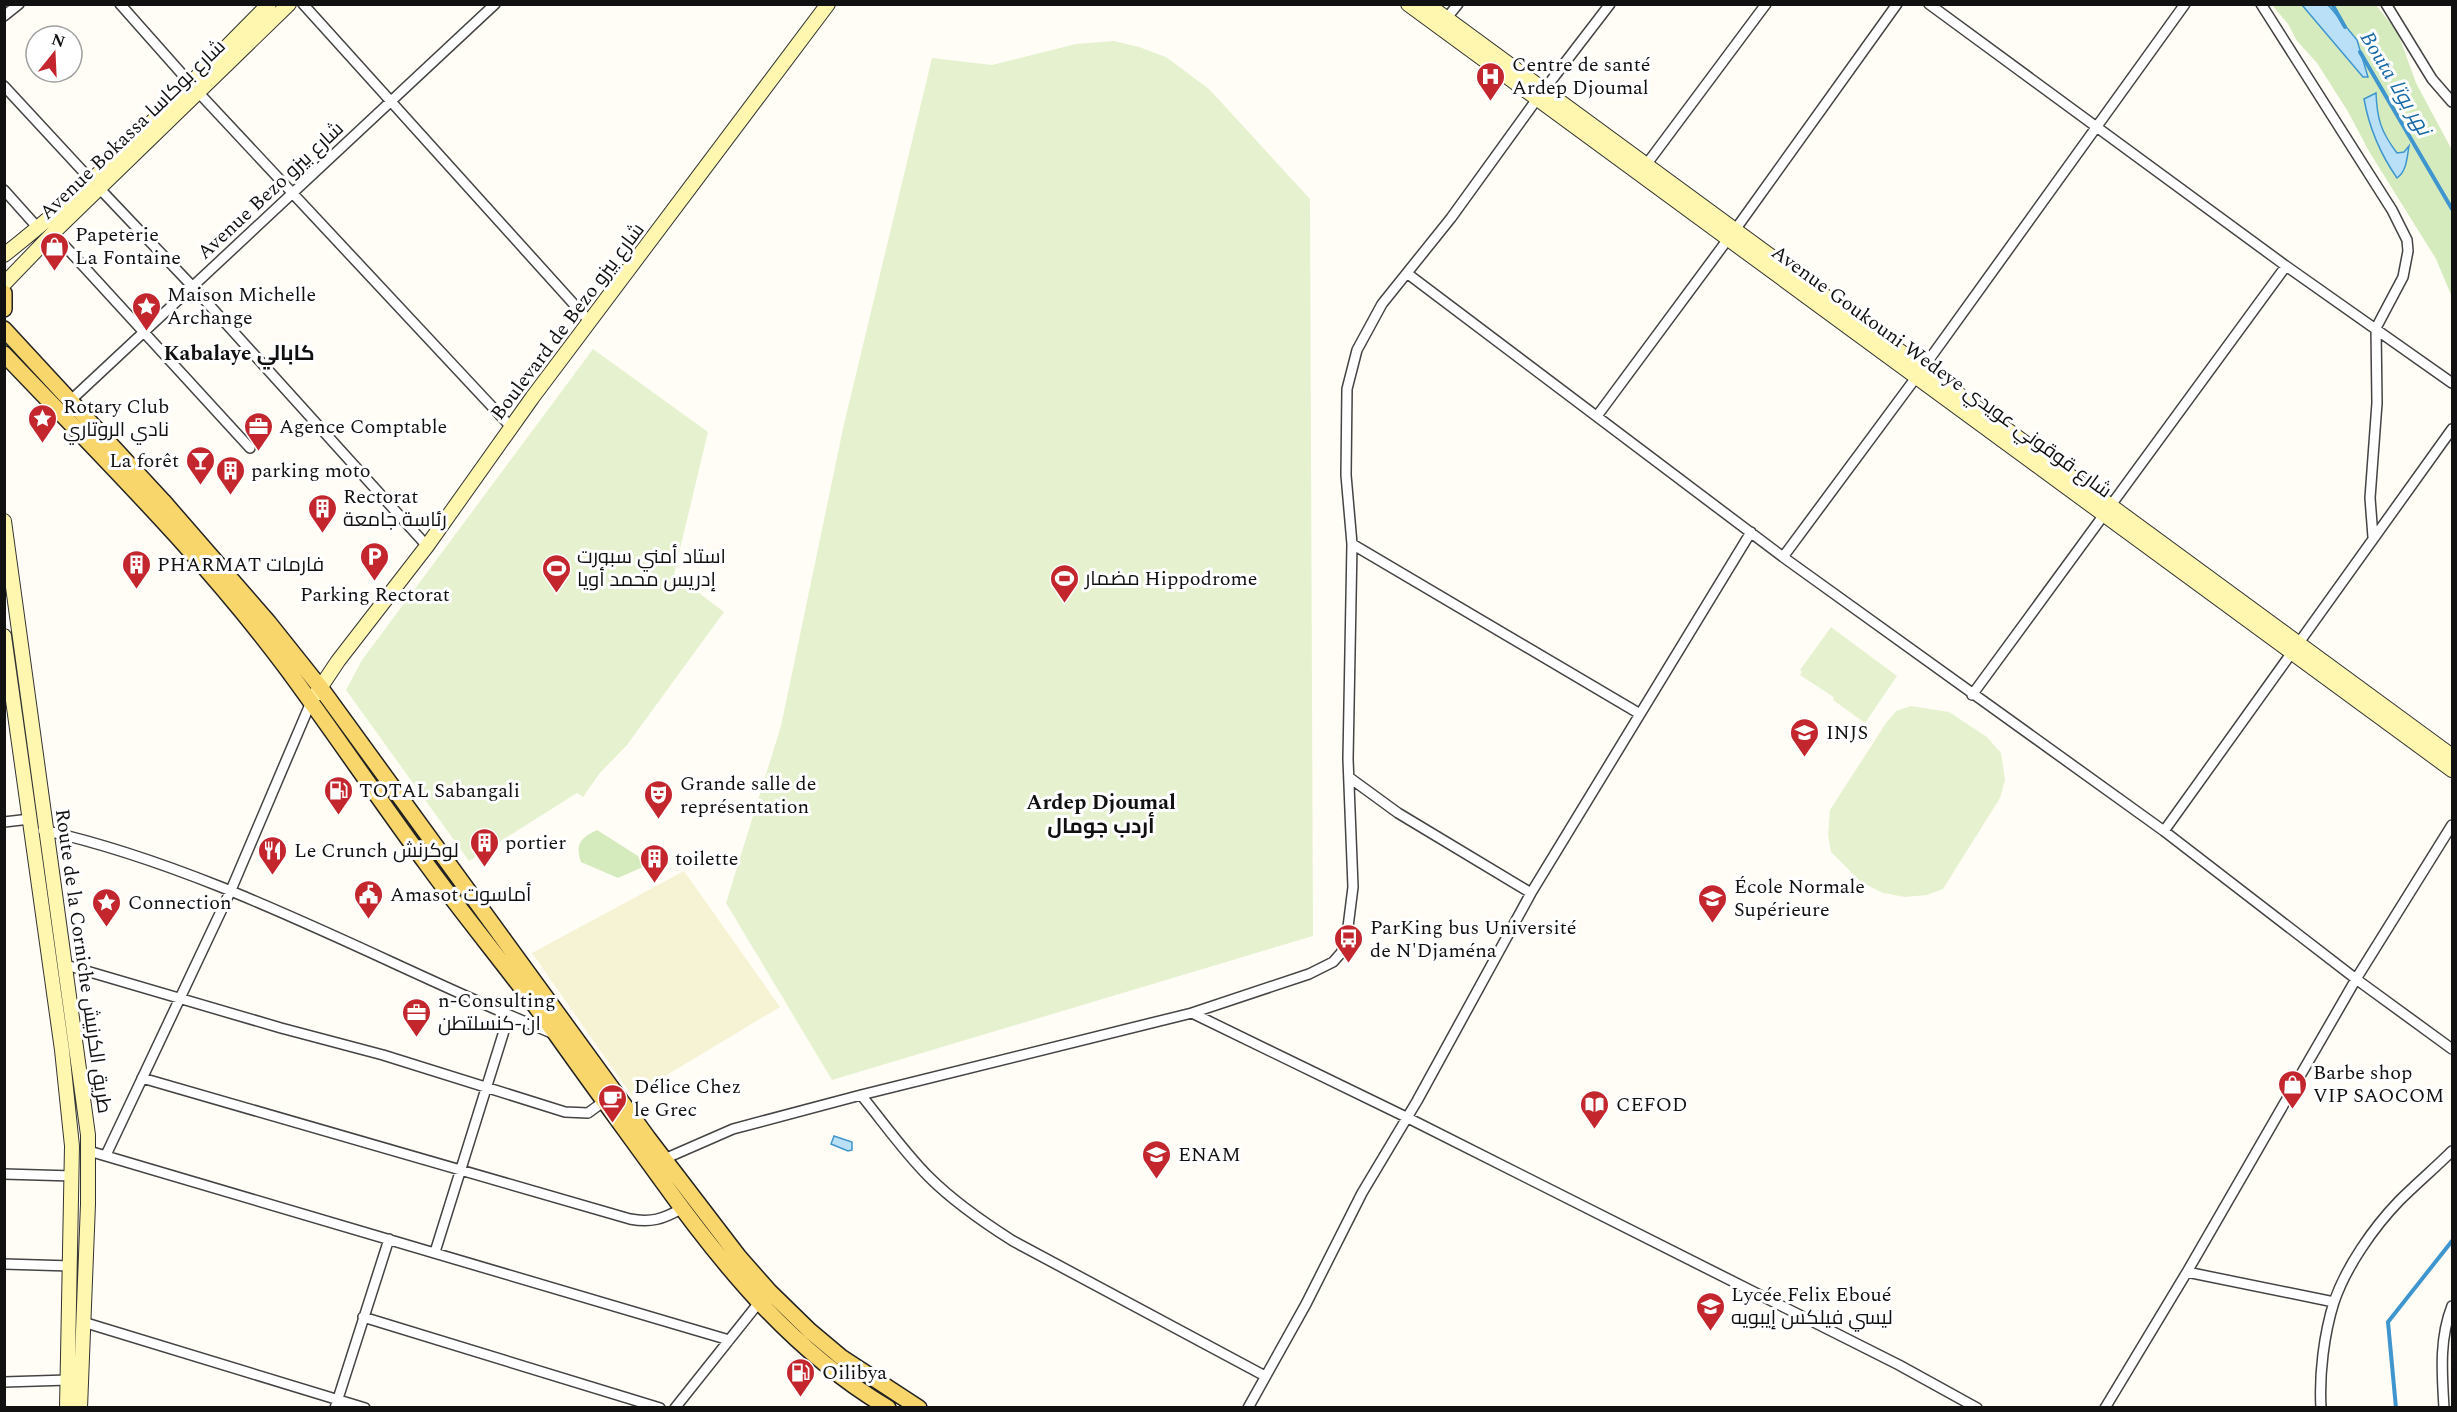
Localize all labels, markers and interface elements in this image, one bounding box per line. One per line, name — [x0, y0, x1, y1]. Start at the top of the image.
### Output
north arrow — [24, 24, 84, 84]
water label: Bouta نهر بوتا — [2351, 25, 2440, 144]
text: N — [48, 27, 68, 54]
street label: Avenue Bokassa شارع بوكاسا — [33, 32, 233, 227]
place label: Centre de santé Ardep Djoumal — [1512, 50, 1651, 103]
hospital icon: Centre de santé Ardep Djoumal — [1475, 60, 1507, 102]
street label: Avenue Bezo شارع بيزو — [191, 115, 351, 267]
street label: Boulevard de Bezo شارع بيزو — [483, 217, 652, 427]
place label: Papeterie La Fontaine — [75, 220, 181, 273]
shop icon: Papeterie La Fontaine — [38, 230, 70, 272]
street label: Avenue Goukouni Wedeye شارع قوقوني عويدي — [1765, 238, 2118, 506]
place label: Maison Michelle Archange — [167, 280, 316, 333]
place icon: Maison Michelle Archange — [130, 290, 162, 332]
district label: Kabalaye كابالي — [163, 338, 315, 370]
place label: Rotary Club نادي الروتاري — [63, 392, 169, 445]
place icon: Rotary Club نادي الروتاري — [26, 402, 58, 444]
office icon: Agence Comptable — [242, 410, 274, 452]
place label: Agence Comptable — [279, 412, 447, 442]
bar icon: La forêt — [184, 444, 216, 486]
place label: La forêt — [109, 446, 179, 476]
building icon: parking moto — [214, 454, 246, 496]
place label: parking moto — [251, 456, 371, 486]
place label: Rectorat رئاسة جامعة — [343, 482, 447, 535]
building icon: Rectorat رئاسة جامعة — [306, 492, 338, 534]
parking icon: Parking Rectorat — [359, 540, 391, 582]
place label: استاد أمني سبورت إدريس محمد أويا — [577, 542, 726, 595]
building icon: PHARMAT فارمات — [120, 548, 152, 590]
place label: PHARMAT فارمات — [157, 550, 324, 580]
sports icon: استاد أمني سبورت إدريس محمد أويا — [540, 552, 572, 594]
sports icon: مضمار Hippodrome — [1048, 562, 1080, 604]
place label: مضمار Hippodrome — [1084, 564, 1258, 594]
place label: Parking Rectorat — [300, 580, 450, 610]
school or university icon: INJS — [1789, 716, 1821, 758]
place label: INJS — [1826, 718, 1868, 748]
place label: Grande salle de représentation — [680, 769, 816, 822]
fuel station icon: TOTAL Sabangali — [322, 774, 354, 816]
place label: TOTAL Sabangali — [359, 776, 520, 806]
theatre icon: Grande salle de représentation — [643, 778, 675, 820]
district label: Ardep Djoumal أردب جومال — [1026, 787, 1176, 843]
street label: Route de la Corniche طريق الكرنيش — [47, 807, 119, 1115]
building icon: portier — [468, 826, 500, 868]
place label: portier — [505, 828, 566, 858]
restaurant icon: Le Crunch لوكرنش — [257, 834, 289, 876]
place label: Le Crunch لوكرنش — [294, 836, 459, 866]
building icon: toilette — [638, 842, 670, 884]
place label: toilette — [675, 844, 739, 874]
place label: École Normale Supérieure — [1734, 872, 1865, 925]
public building icon: Amasot أماسوت — [353, 878, 385, 920]
place label: Amasot أماسوت — [390, 880, 531, 910]
school or university icon: École Normale Supérieure — [1697, 882, 1729, 924]
place icon: Connection — [91, 886, 123, 928]
place label: Connection — [128, 888, 232, 918]
place label: ParKing bus Université de N'Djaména — [1370, 913, 1577, 966]
bus stop icon: ParKing bus Université de N'Djaména — [1333, 922, 1365, 964]
place label: n-Consulting ان-كنسلتطن — [438, 986, 556, 1039]
office icon: n-Consulting ان-كنسلتطن — [401, 996, 433, 1038]
place label: Barbe shop VIP SAOCOM — [2313, 1058, 2444, 1111]
shop icon: Barbe shop VIP SAOCOM — [2276, 1068, 2308, 1110]
place label: Délice Chez le Grec — [634, 1072, 741, 1125]
cafe icon: Délice Chez le Grec — [597, 1082, 629, 1124]
library icon: CEFOD — [1579, 1088, 1611, 1130]
place label: CEFOD — [1616, 1090, 1687, 1120]
school or university icon: ENAM — [1141, 1138, 1173, 1180]
place label: ENAM — [1178, 1140, 1241, 1170]
place label: Lycée Felix Eboué ليسي فيلكس إيبويه — [1731, 1280, 1893, 1333]
school or university icon: Lycée Felix Eboué ليسي فيلكس إيبويه — [1694, 1290, 1726, 1332]
fuel station icon: Oilibya — [785, 1356, 817, 1398]
place label: Oilibya — [822, 1358, 887, 1388]

